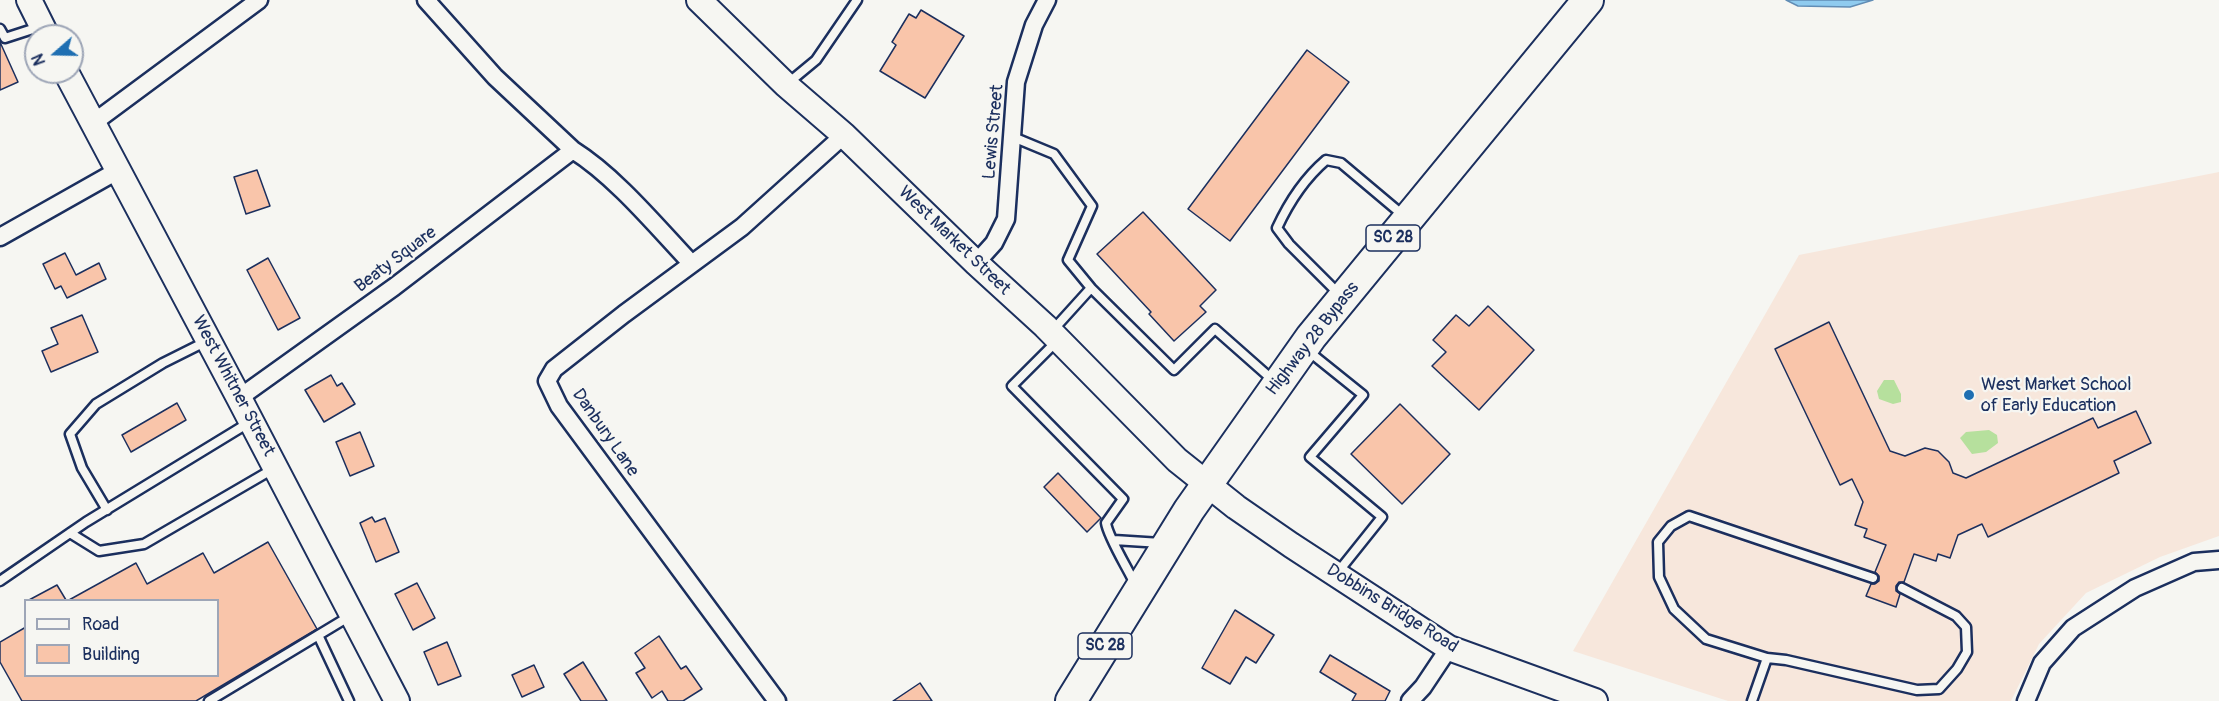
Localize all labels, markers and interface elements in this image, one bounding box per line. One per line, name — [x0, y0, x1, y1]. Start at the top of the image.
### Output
north arrow — [24, 24, 84, 84]
text: N — [28, 51, 50, 68]
street label: Lewis Street — [979, 84, 1009, 180]
street label: West Market Street — [893, 182, 1015, 300]
street label: Beaty Square — [351, 222, 441, 298]
road number: SC 28 — [1366, 225, 1420, 251]
street label: Highway 28 Bypass — [1262, 278, 1364, 400]
street label: West Whitner Street — [187, 312, 279, 460]
place label: West Market School of Early Education — [1981, 374, 2131, 416]
street label: Danbury Lane — [567, 385, 643, 481]
marker: West Market School of Early Education — [1962, 388, 1976, 402]
street label: Dobbins Bridge Road — [1322, 560, 1462, 658]
legend — [24, 599, 219, 677]
text: Road — [82, 613, 119, 636]
road number: SC 28 — [1078, 633, 1132, 659]
text: Building — [82, 643, 140, 666]

